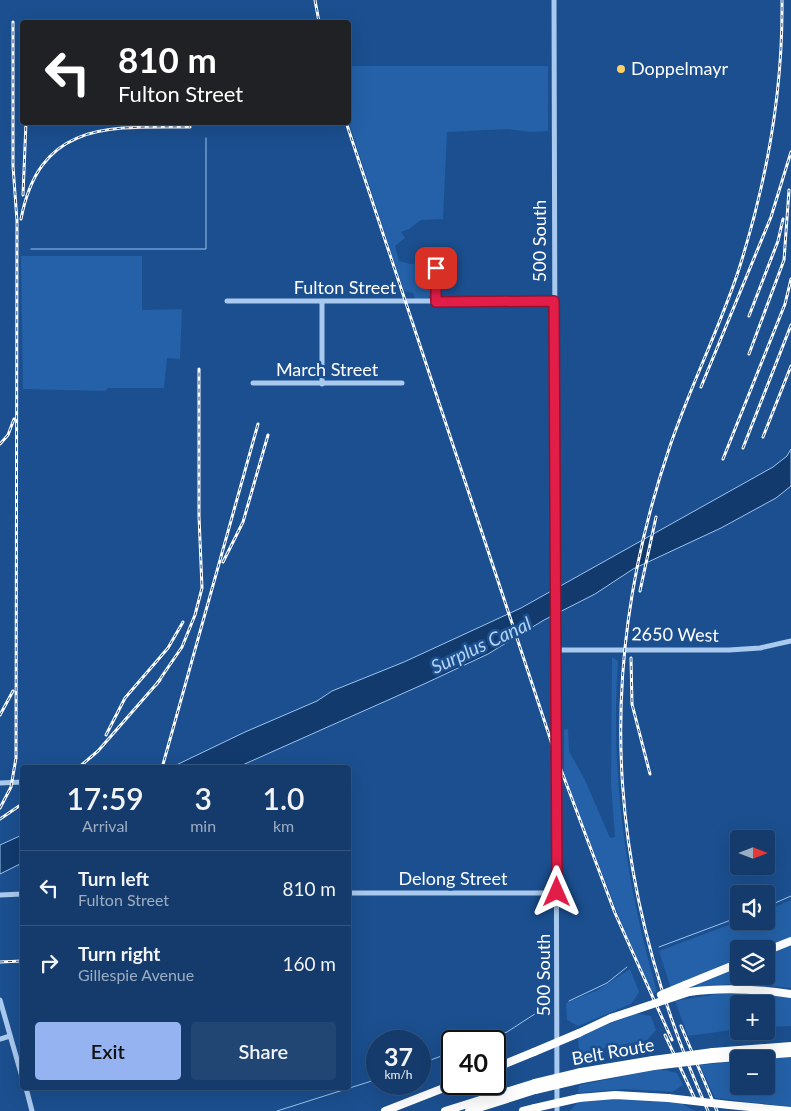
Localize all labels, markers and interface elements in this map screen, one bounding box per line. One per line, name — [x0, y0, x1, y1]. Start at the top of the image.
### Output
text: 810 m — [118, 38, 217, 80]
icon: left — [35, 40, 100, 105]
place label: Doppelmayr — [631, 57, 729, 79]
marker: Doppelmayr — [615, 63, 627, 75]
text: Fulton Street — [118, 80, 243, 107]
street label: 500 South — [528, 200, 550, 282]
pin — [415, 247, 457, 289]
icon: arrive — [422, 254, 450, 282]
street label: Fulton Street — [294, 276, 397, 298]
street label: March Street — [276, 358, 379, 380]
water label: Surplus Canal — [427, 611, 535, 678]
street label: 2650 West — [631, 622, 719, 646]
text: 17:59 — [66, 780, 144, 816]
text: 3 — [194, 780, 212, 816]
text: 1.0 — [263, 780, 304, 816]
text: Arrival — [82, 816, 128, 835]
text: min — [190, 816, 216, 835]
text: km — [273, 816, 294, 835]
north arrow — [730, 830, 775, 875]
map controls — [730, 830, 775, 1095]
position arrow — [530, 865, 582, 917]
text: Turn left — [78, 867, 149, 890]
street label: Delong Street — [399, 867, 508, 889]
icon: left — [35, 874, 63, 902]
text: 810 m — [282, 877, 336, 900]
button: sound — [730, 885, 775, 930]
text: Fulton Street — [78, 890, 169, 909]
street label: 500 South — [532, 934, 554, 1016]
button: layers — [730, 940, 775, 985]
text: Turn right — [78, 942, 160, 965]
icon: right — [35, 949, 63, 977]
text: 160 m — [282, 952, 336, 975]
text: Gillespie Avenue — [78, 965, 194, 984]
button: + — [730, 995, 775, 1040]
button: Exit — [35, 1022, 181, 1080]
button: Share — [191, 1022, 336, 1080]
speed limit sign: 40 — [441, 1030, 506, 1095]
street label: Belt Route — [570, 1033, 656, 1069]
text: 37 — [384, 1041, 413, 1071]
button: − — [730, 1050, 775, 1095]
text: km/h — [384, 1067, 413, 1082]

